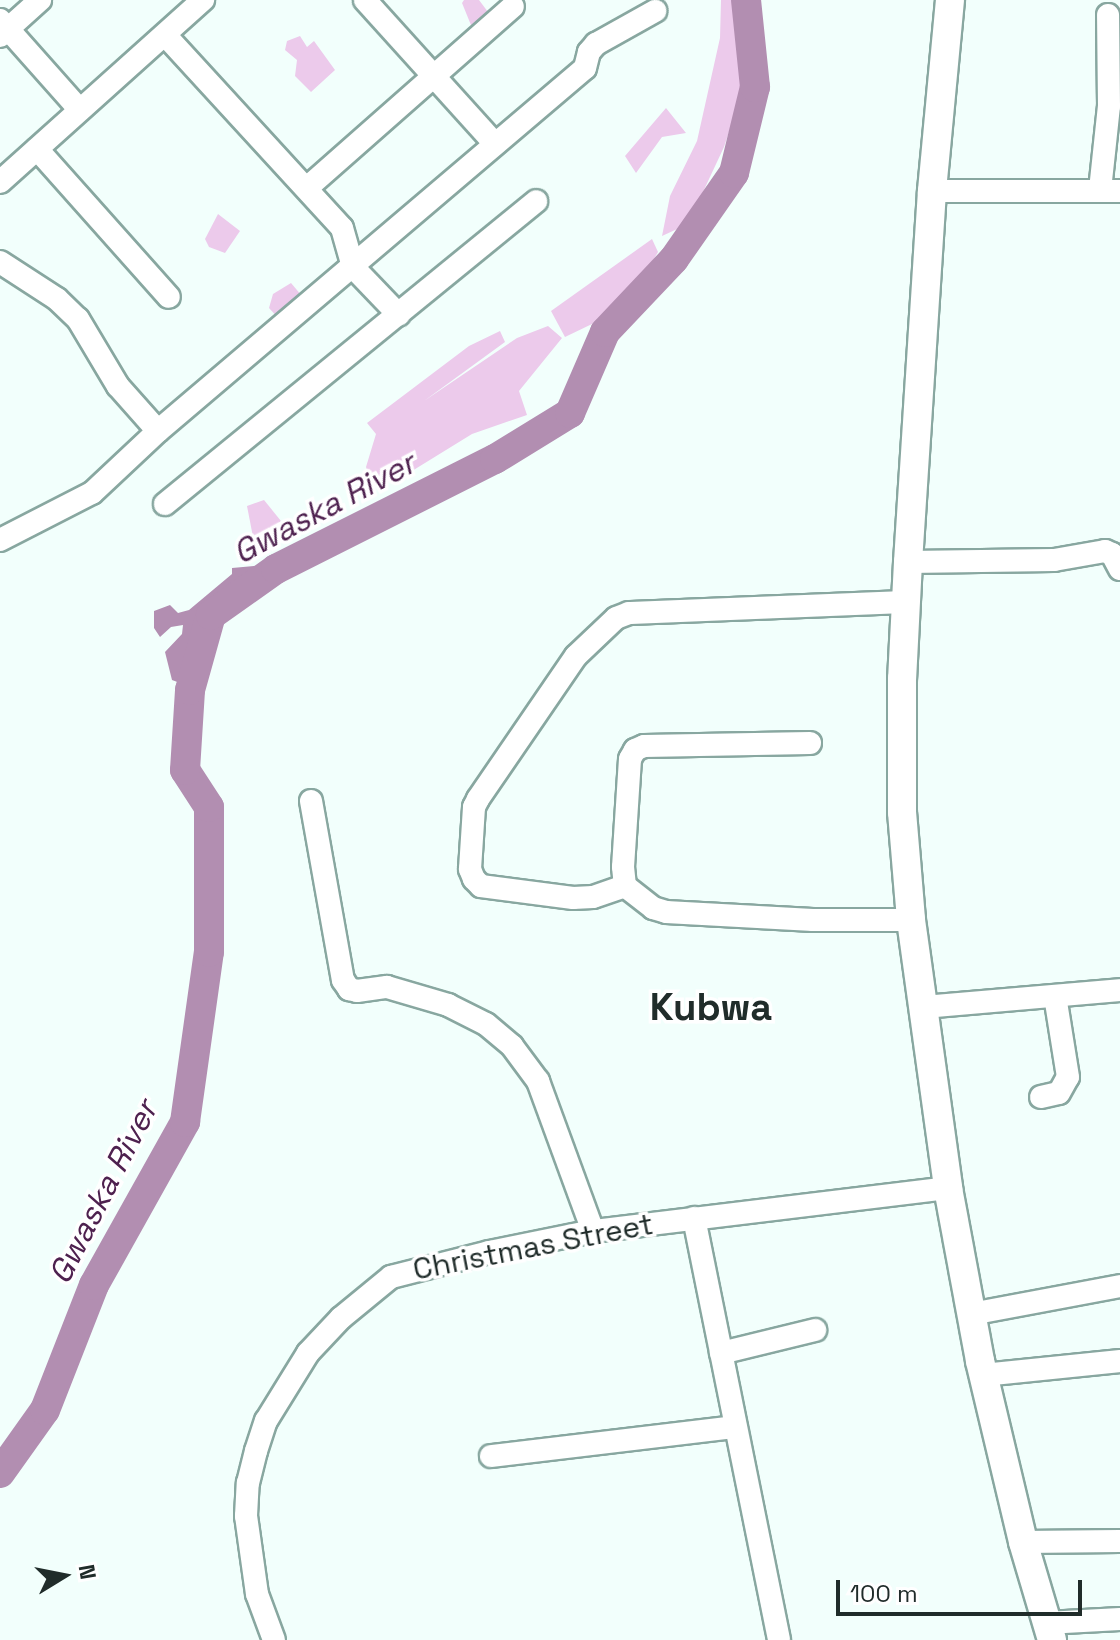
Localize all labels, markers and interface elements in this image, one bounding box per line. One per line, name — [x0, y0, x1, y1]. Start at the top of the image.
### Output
water label: Gwaska River — [226, 444, 422, 572]
district label: Kubwa — [650, 985, 772, 1031]
water label: Gwaska River — [40, 1094, 166, 1290]
street label: Christmas Street — [410, 1206, 656, 1288]
north arrow — [24, 1536, 104, 1616]
text: N — [73, 1562, 103, 1582]
scale bar — [840, 1564, 1086, 1614]
text: 100 m — [850, 1578, 918, 1609]

